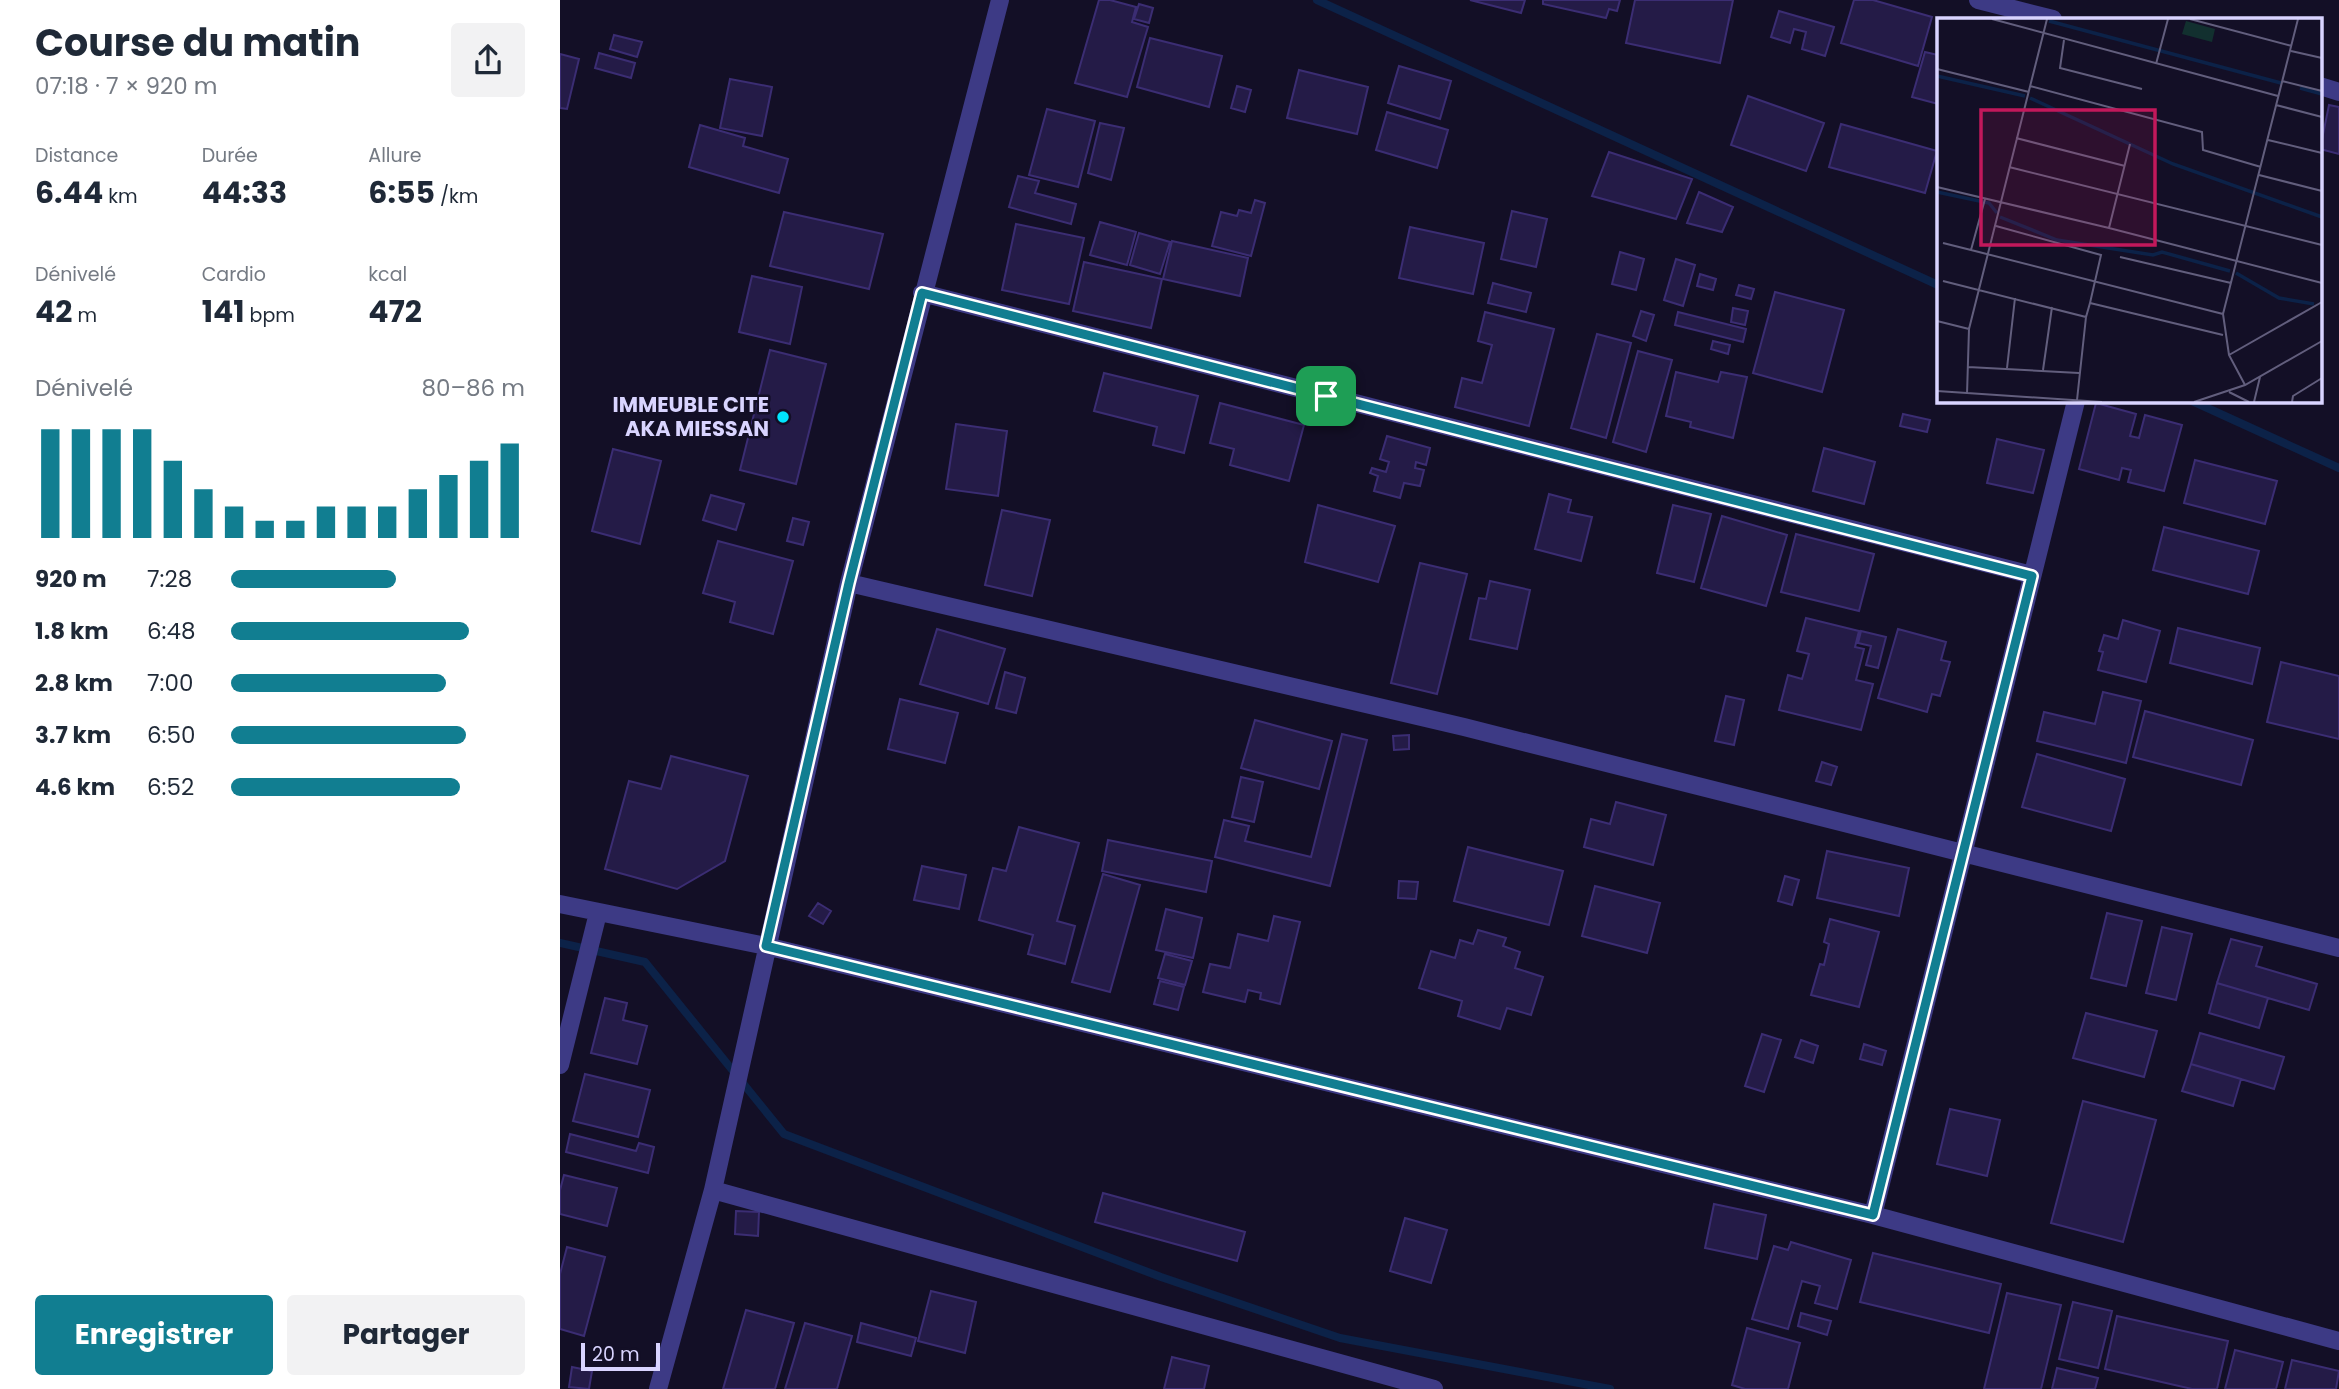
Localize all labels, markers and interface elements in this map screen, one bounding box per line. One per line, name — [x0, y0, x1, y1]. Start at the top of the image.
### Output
text: Course du matin — [35, 16, 360, 69]
inset map — [1937, 18, 2322, 402]
button: share — [451, 23, 525, 97]
text: 07:18 · 7 × 920 m — [35, 70, 218, 102]
text: Distance — [35, 142, 118, 169]
text: Durée — [202, 142, 258, 169]
text: Allure — [368, 142, 422, 169]
text: 6.44 — [35, 171, 103, 214]
text: 44:33 — [202, 171, 287, 214]
text: 6:55 — [368, 171, 435, 214]
text: km — [103, 183, 138, 210]
text: /km — [435, 183, 478, 210]
text: Dénivelé — [35, 261, 116, 288]
text: Cardio — [202, 261, 266, 288]
text: kcal — [368, 261, 407, 288]
text: 42 — [35, 290, 72, 333]
text: 141 — [202, 290, 245, 333]
text: 472 — [368, 290, 422, 333]
text: m — [72, 302, 97, 329]
text: bpm — [245, 302, 295, 329]
pin — [1296, 366, 1356, 426]
text: Dénivelé — [35, 372, 133, 404]
text: 80–86 m — [422, 372, 525, 404]
icon: arrive — [1307, 377, 1345, 415]
place label: IMMEUBLE CITE AKA MIESSAN — [612, 390, 769, 443]
marker: IMMEUBLE CITE AKA MIESSAN — [775, 409, 791, 425]
text: 920 m — [35, 563, 107, 595]
text: 7:28 — [147, 563, 192, 595]
text: 1.8 km — [35, 615, 109, 647]
text: 6:48 — [147, 615, 195, 647]
text: 2.8 km — [35, 667, 113, 699]
text: 7:00 — [147, 667, 193, 699]
text: 3.7 km — [35, 719, 111, 751]
text: 6:50 — [147, 719, 195, 751]
text: 4.6 km — [35, 771, 115, 803]
text: 6:52 — [147, 771, 194, 803]
button: Enregistrer — [35, 1295, 273, 1375]
button: Partager — [287, 1295, 525, 1375]
scale bar — [581, 1340, 660, 1372]
text: 20 m — [592, 1341, 640, 1368]

